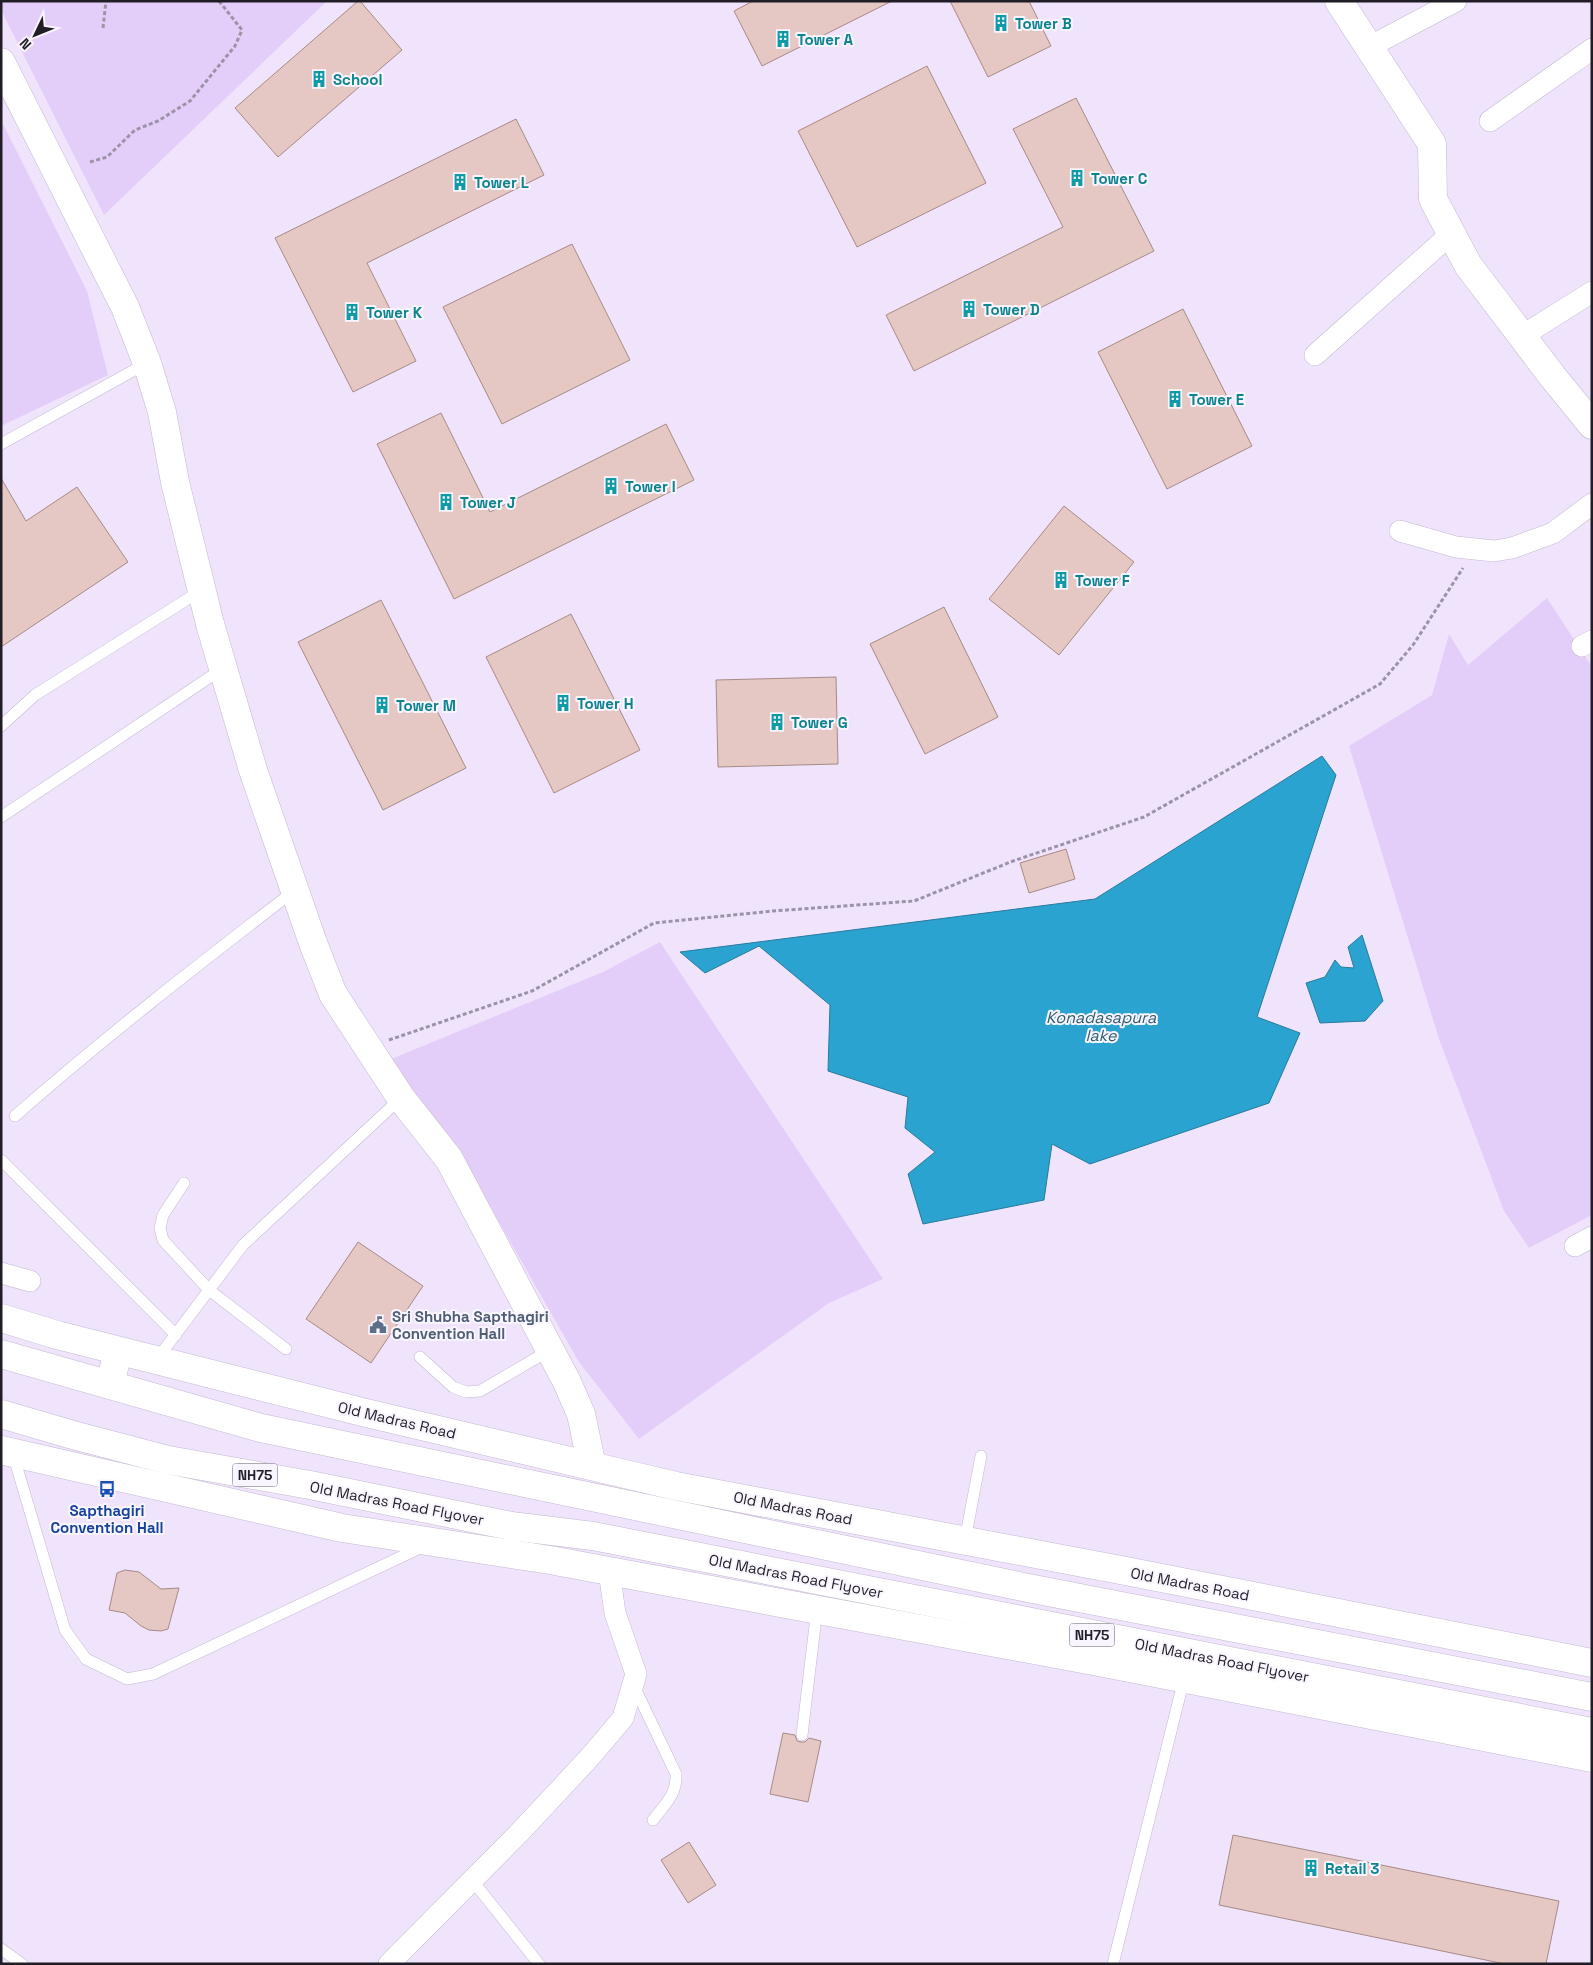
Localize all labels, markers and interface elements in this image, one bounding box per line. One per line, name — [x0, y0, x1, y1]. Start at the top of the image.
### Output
north arrow — [10, 10, 60, 60]
building icon: Tower B — [991, 13, 1011, 33]
place label: Tower B — [1015, 14, 1072, 33]
building icon: Tower A — [773, 29, 793, 49]
place label: Tower A — [797, 30, 854, 49]
text: N — [16, 34, 35, 53]
building icon: School — [309, 69, 329, 89]
place label: School — [333, 70, 382, 89]
building icon: Tower C — [1067, 168, 1087, 188]
place label: Tower C — [1091, 169, 1148, 188]
building icon: Tower L — [450, 172, 470, 192]
place label: Tower L — [474, 173, 529, 192]
building icon: Tower D — [959, 299, 979, 319]
place label: Tower D — [983, 300, 1040, 319]
building icon: Tower K — [342, 302, 362, 322]
place label: Tower K — [366, 303, 423, 322]
building icon: Tower E — [1165, 389, 1185, 409]
place label: Tower E — [1189, 390, 1244, 409]
building icon: Tower I — [601, 476, 621, 496]
place label: Tower I — [625, 477, 676, 496]
building icon: Tower J — [436, 492, 456, 512]
place label: Tower J — [460, 493, 516, 512]
building icon: Tower F — [1051, 570, 1071, 590]
place label: Tower F — [1075, 571, 1130, 590]
building icon: Tower H — [553, 693, 573, 713]
place label: Tower H — [577, 694, 634, 713]
building icon: Tower M — [372, 695, 392, 715]
place label: Tower M — [396, 696, 456, 715]
building icon: Tower G — [767, 712, 787, 732]
place label: Tower G — [791, 713, 848, 732]
water label: Konadasapura lake — [1046, 1007, 1157, 1046]
place label: Sri Shubha Sapthagiri Convention Hall — [392, 1307, 549, 1343]
public building icon: Sri Shubha Sapthagiri Convention Hall — [368, 1315, 388, 1335]
street label: Old Madras Road — [336, 1397, 458, 1443]
road number: NH75 — [232, 1464, 278, 1486]
street label: Old Madras Road Flyover — [308, 1477, 486, 1529]
bus stop icon: Sapthagiri Convention Hall — [97, 1479, 117, 1499]
street label: Old Madras Road — [732, 1487, 854, 1529]
place label: Sapthagiri Convention Hall — [50, 1501, 164, 1537]
street label: Old Madras Road Flyover — [707, 1550, 885, 1602]
street label: Old Madras Road — [1129, 1563, 1251, 1605]
road number: NH75 — [1070, 1624, 1114, 1646]
street label: Old Madras Road Flyover — [1133, 1634, 1311, 1686]
building icon: Retail 3 — [1301, 1858, 1321, 1878]
place label: Retail 3 — [1325, 1859, 1379, 1878]

